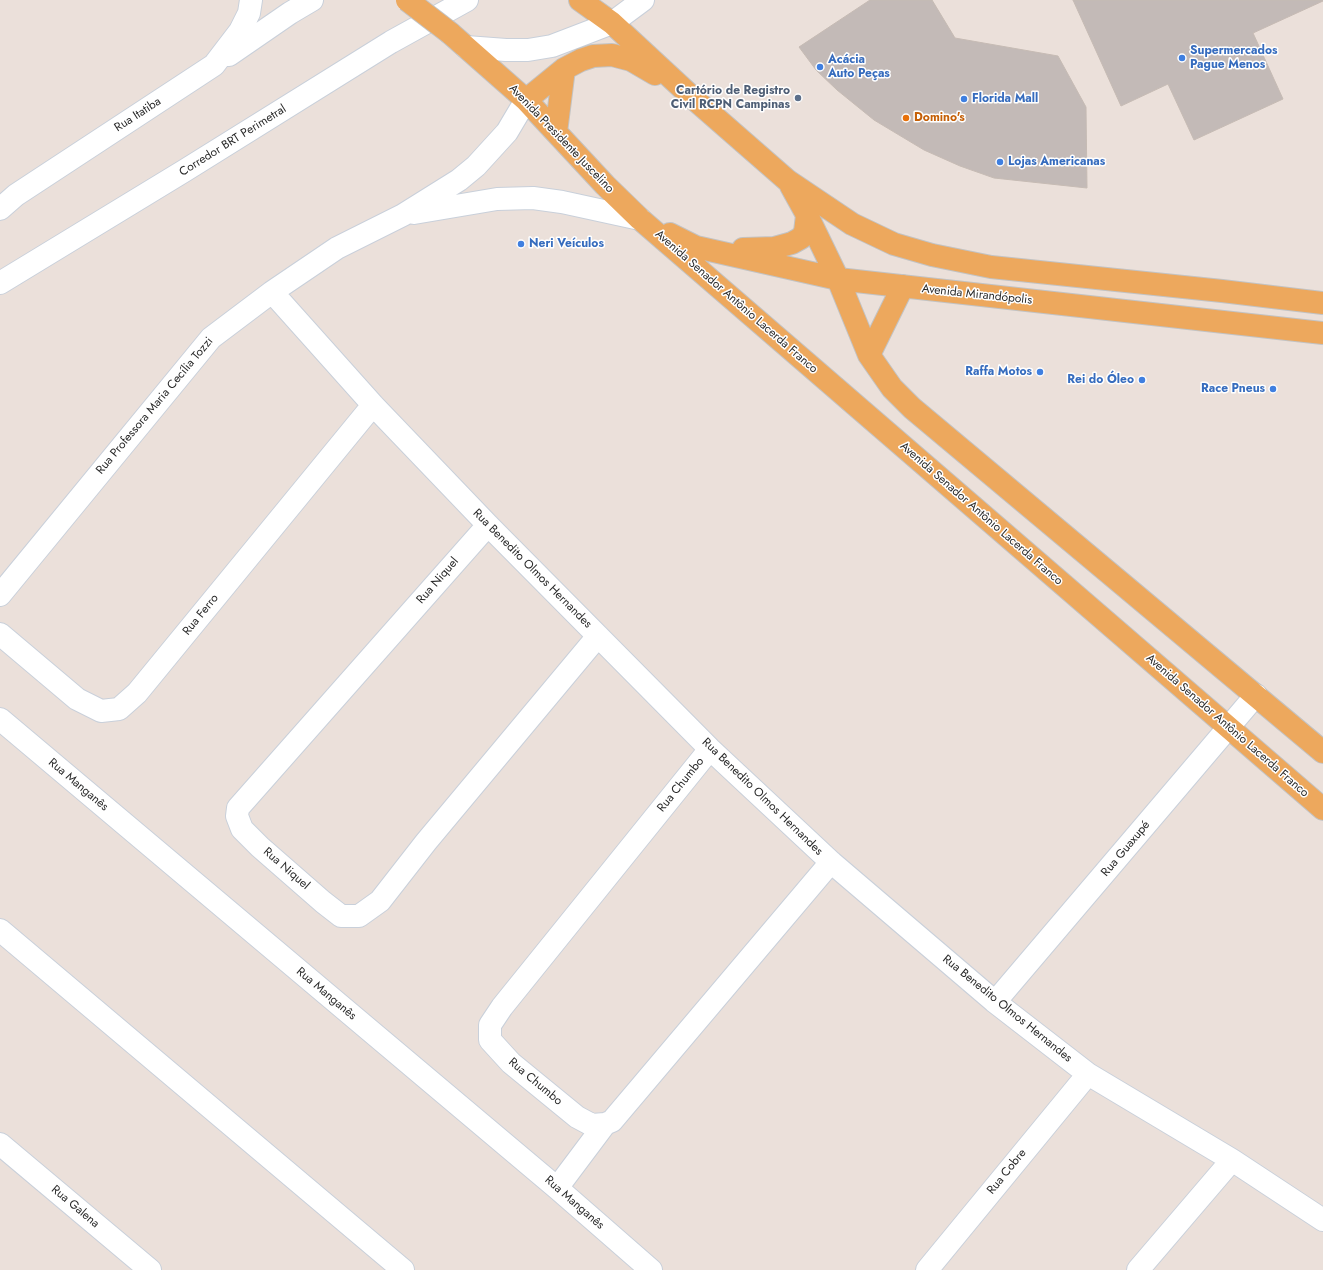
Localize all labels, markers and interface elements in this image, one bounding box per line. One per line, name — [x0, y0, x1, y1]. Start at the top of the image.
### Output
place label: Supermercados Pague Menos — [1190, 44, 1277, 72]
place label: Acácia Auto Peças — [828, 53, 890, 81]
marker: Supermercados Pague Menos — [1177, 53, 1187, 63]
marker: Acácia Auto Peças — [815, 62, 825, 72]
street label: Avenida Presidente Juscelino — [505, 82, 617, 196]
place label: Cartório de Registro Civil RCPN Campinas — [671, 84, 790, 112]
place label: Florida Mall — [972, 92, 1038, 106]
marker: Cartório de Registro Civil RCPN Campinas — [793, 93, 803, 103]
marker: Florida Mall — [959, 94, 969, 104]
street label: Rua Itatiba — [112, 95, 164, 135]
street label: Corredor BRT Perimetral — [177, 102, 289, 180]
place label: Domino's — [914, 111, 965, 125]
marker: Domino's — [901, 113, 911, 123]
place label: Lojas Americanas — [1008, 155, 1105, 169]
marker: Lojas Americanas — [995, 157, 1005, 167]
street label: Avenida Senador Antônio Lacerda Franco — [652, 227, 820, 377]
place label: Neri Veículos — [529, 237, 604, 251]
marker: Neri Veículos — [516, 239, 526, 249]
street label: Avenida Mirandópolis — [921, 282, 1033, 308]
street label: Rua Professora Maria Cecília Tozzi — [93, 335, 217, 477]
place label: Raffa Motos — [965, 365, 1032, 379]
marker: Raffa Motos — [1035, 367, 1045, 377]
place label: Rei do Óleo — [1067, 373, 1134, 387]
marker: Rei do Óleo — [1137, 375, 1147, 385]
place label: Race Pneus — [1201, 382, 1265, 396]
marker: Race Pneus — [1268, 384, 1278, 394]
street label: Avenida Senador Antônio Lacerda Franco — [897, 439, 1065, 589]
street label: Rua Benedito Olmos Hernandes — [469, 506, 595, 632]
street label: Rua Niquel — [414, 555, 462, 607]
street label: Rua Ferro — [180, 592, 222, 638]
street label: Avenida Senador Antônio Lacerda Franco — [1143, 651, 1311, 801]
street label: Rua Benedito Olmos Hernandes — [699, 735, 825, 859]
street label: Rua Chumbo — [655, 755, 707, 815]
street label: Rua Manganês — [45, 756, 111, 814]
street label: Rua Guaxupé — [1099, 818, 1153, 880]
street label: Rua Niquel — [260, 845, 312, 893]
street label: Rua Benedito Olmos Hernandes — [939, 952, 1075, 1066]
street label: Rua Manganês — [293, 965, 359, 1023]
street label: Rua Chumbo — [505, 1055, 565, 1109]
street label: Rua Cobre — [984, 1146, 1030, 1198]
street label: Rua Manganês — [541, 1173, 607, 1233]
street label: Rua Galena — [48, 1183, 102, 1231]

